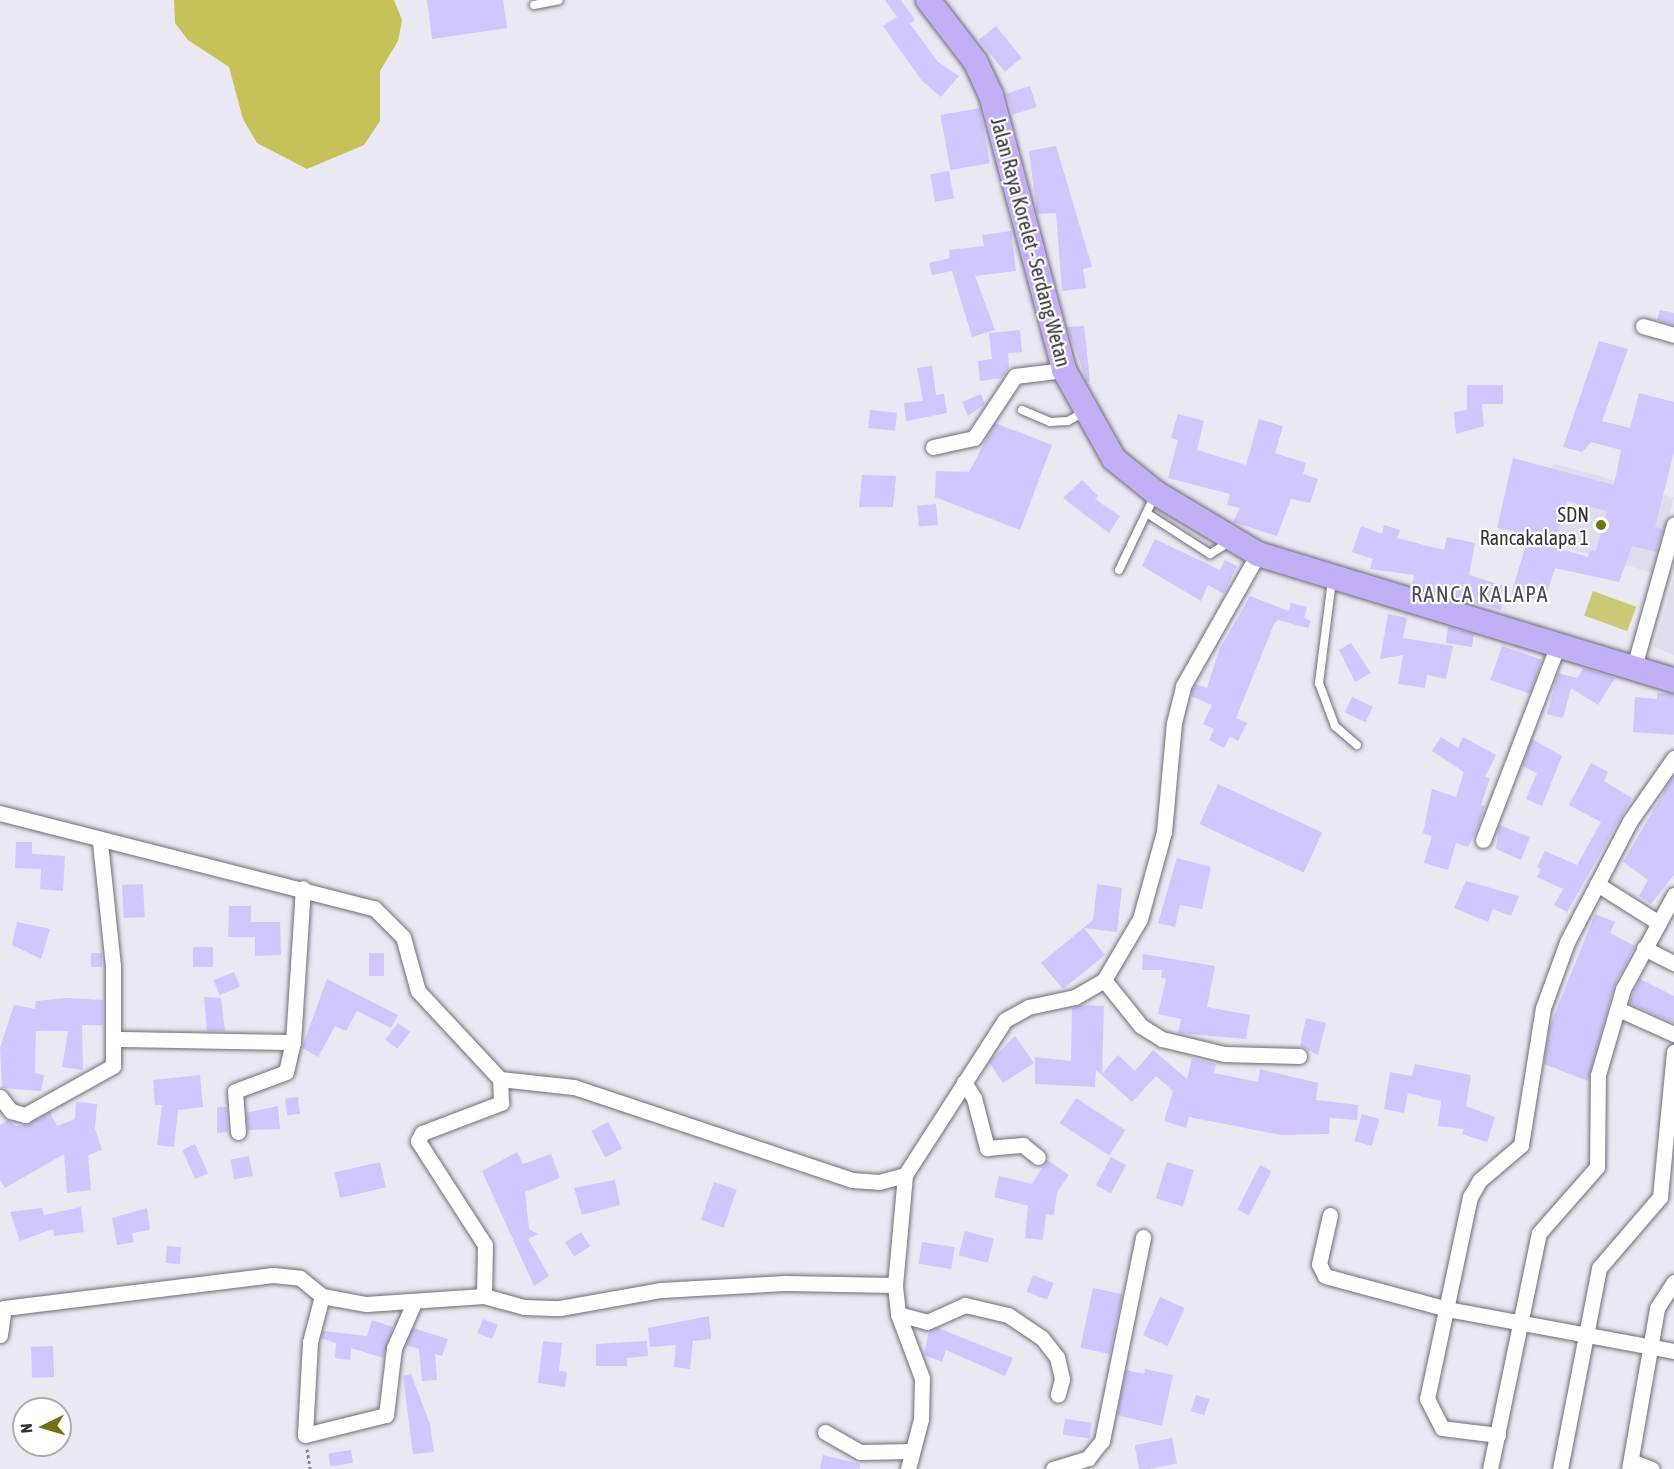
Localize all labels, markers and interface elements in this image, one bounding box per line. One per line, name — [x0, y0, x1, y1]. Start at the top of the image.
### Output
street label: Jalan Raya Korelet - Serdang Wetan — [986, 115, 1076, 369]
place label: SDN Rancakalapa 1 — [1480, 502, 1589, 549]
marker: SDN Rancakalapa 1 — [1594, 518, 1608, 532]
district label: RANCA KALAPA — [1411, 582, 1549, 608]
north arrow — [12, 1397, 72, 1457]
text: N — [17, 1423, 35, 1434]

